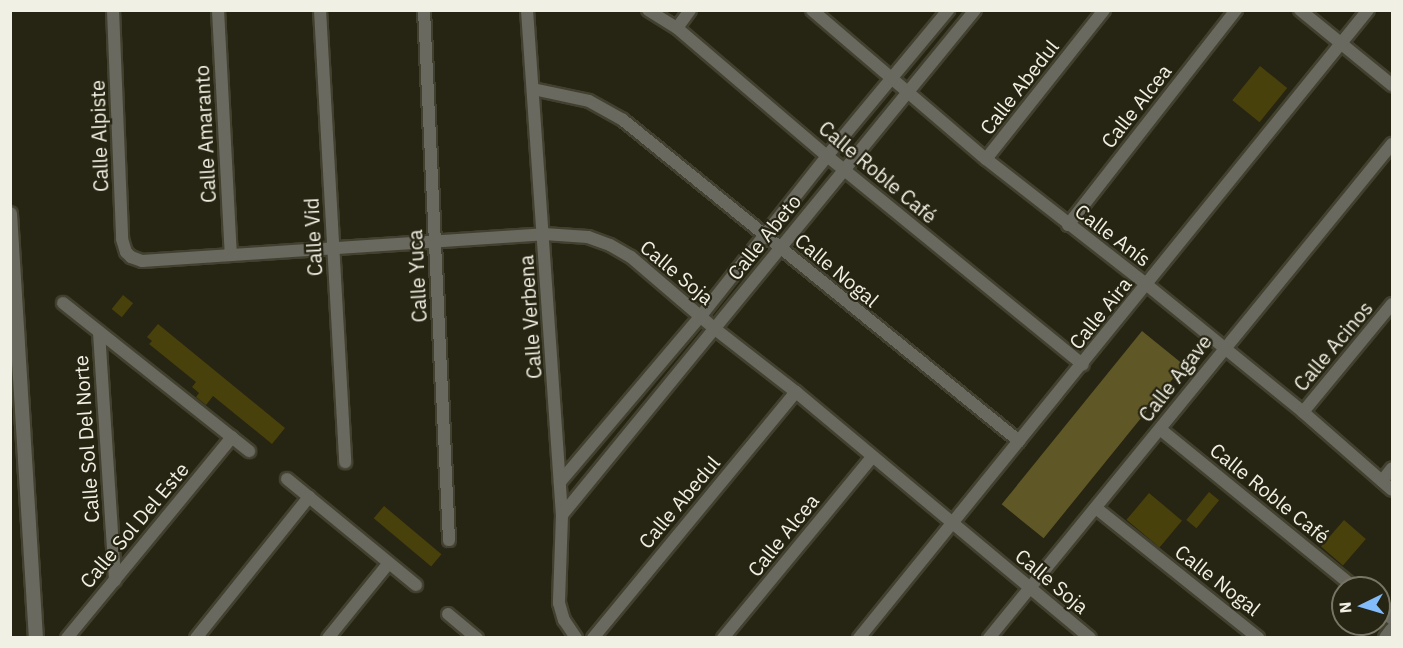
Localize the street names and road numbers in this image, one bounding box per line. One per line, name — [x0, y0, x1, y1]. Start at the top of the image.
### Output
street label: Calle Abedul — [975, 35, 1063, 139]
street label: Calle Alcea — [1096, 59, 1176, 153]
street label: Calle Amaranto — [189, 64, 221, 204]
street label: Calle Alpiste — [85, 80, 113, 192]
street label: Calle Roble Café — [814, 116, 942, 228]
street label: Calle Abeto — [722, 189, 806, 285]
street label: Calle Vid — [299, 197, 327, 277]
street label: Calle Anís — [1070, 199, 1156, 271]
street label: Calle Nogal — [790, 228, 884, 312]
street label: Calle Yuca — [403, 229, 431, 323]
street label: Calle Soja — [636, 234, 718, 310]
street label: Calle Verbena — [514, 254, 546, 380]
street label: Calle Aira — [1064, 272, 1136, 354]
street label: Calle Acinos — [1289, 296, 1377, 396]
street label: Calle Agave — [1134, 330, 1216, 426]
street label: Calle Sol Del Norte — [68, 354, 104, 524]
street label: Calle Roble Café — [1206, 438, 1334, 548]
street label: Calle Abedul — [633, 451, 725, 553]
street label: Calle Sol Del Este — [75, 457, 193, 593]
street label: Calle Alcea — [742, 489, 824, 581]
street label: Calle Nogal — [1171, 539, 1265, 621]
street label: Calle Soja — [1011, 543, 1093, 619]

